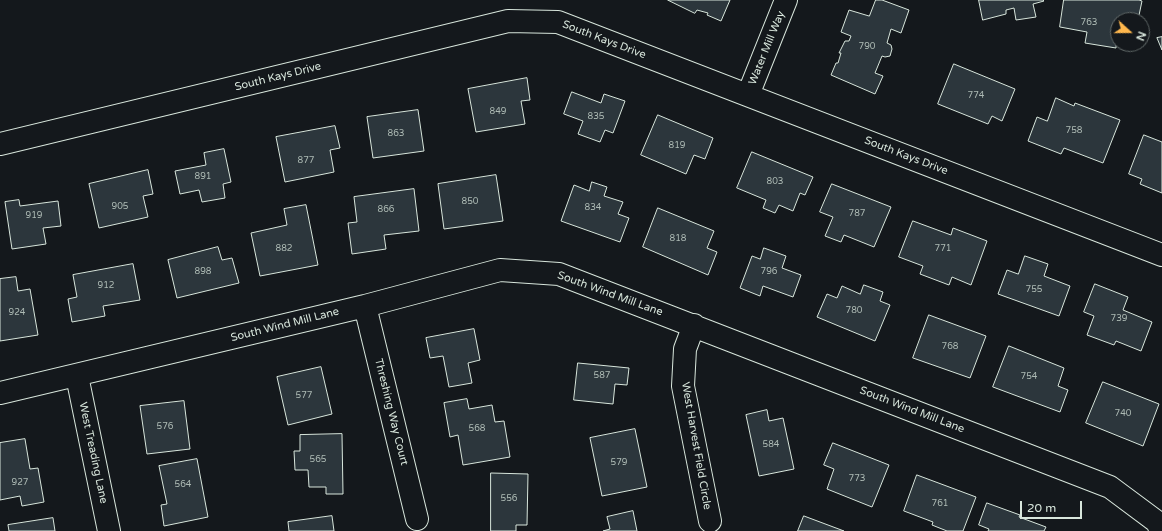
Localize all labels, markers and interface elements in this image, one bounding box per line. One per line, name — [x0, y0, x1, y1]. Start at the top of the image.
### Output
street label: Water Mill Way — [746, 9, 788, 87]
north arrow — [1110, 12, 1150, 52]
street label: South Kays Drive — [560, 18, 648, 62]
house number: 763 — [1081, 18, 1097, 28]
text: N — [1133, 30, 1148, 43]
house number: 790 — [859, 42, 875, 52]
street label: South Kays Drive — [233, 60, 323, 94]
house number: 774 — [968, 91, 984, 101]
house number: 849 — [490, 107, 506, 117]
house number: 835 — [588, 112, 604, 122]
house number: 758 — [1066, 126, 1082, 136]
house number: 863 — [388, 129, 404, 139]
street label: South Kays Drive — [862, 134, 950, 178]
house number: 819 — [669, 141, 685, 151]
house number: 877 — [298, 156, 314, 166]
house number: 891 — [195, 172, 211, 182]
house number: 803 — [767, 177, 783, 187]
house number: 850 — [462, 197, 478, 207]
house number: 905 — [112, 202, 128, 212]
house number: 834 — [585, 203, 601, 213]
house number: 866 — [378, 205, 394, 215]
house number: 787 — [849, 209, 865, 219]
house number: 919 — [26, 211, 42, 221]
house number: 818 — [670, 234, 686, 244]
house number: 882 — [276, 244, 292, 254]
house number: 771 — [935, 244, 951, 254]
house number: 898 — [195, 267, 211, 277]
house number: 796 — [761, 267, 777, 277]
street label: South Wind Mill Lane — [555, 269, 665, 319]
house number: 912 — [98, 281, 114, 291]
house number: 755 — [1026, 285, 1042, 295]
street label: South Wind Mill Lane — [229, 305, 341, 345]
house number: 780 — [846, 306, 862, 316]
house number: 924 — [9, 308, 25, 318]
house number: 739 — [1111, 314, 1127, 324]
house number: 768 — [942, 342, 958, 352]
street label: Threshing Way Court — [371, 357, 411, 467]
house number: 587 — [594, 371, 610, 381]
house number: 754 — [1021, 372, 1037, 382]
street label: West Harvest Field Circle — [678, 381, 714, 511]
street label: South Wind Mill Lane — [858, 384, 966, 436]
house number: 577 — [296, 391, 312, 401]
street label: West Treading Lane — [76, 401, 110, 505]
house number: 740 — [1115, 409, 1131, 419]
house number: 576 — [157, 422, 173, 432]
house number: 568 — [469, 424, 485, 434]
house number: 584 — [763, 440, 779, 450]
house number: 565 — [310, 455, 326, 465]
house number: 579 — [611, 458, 627, 468]
house number: 773 — [849, 474, 865, 484]
house number: 927 — [12, 478, 28, 488]
house number: 564 — [175, 480, 191, 490]
scale bar — [1022, 493, 1084, 519]
house number: 556 — [501, 494, 517, 504]
house number: 761 — [932, 499, 948, 509]
text: 20 m — [1027, 501, 1056, 515]

